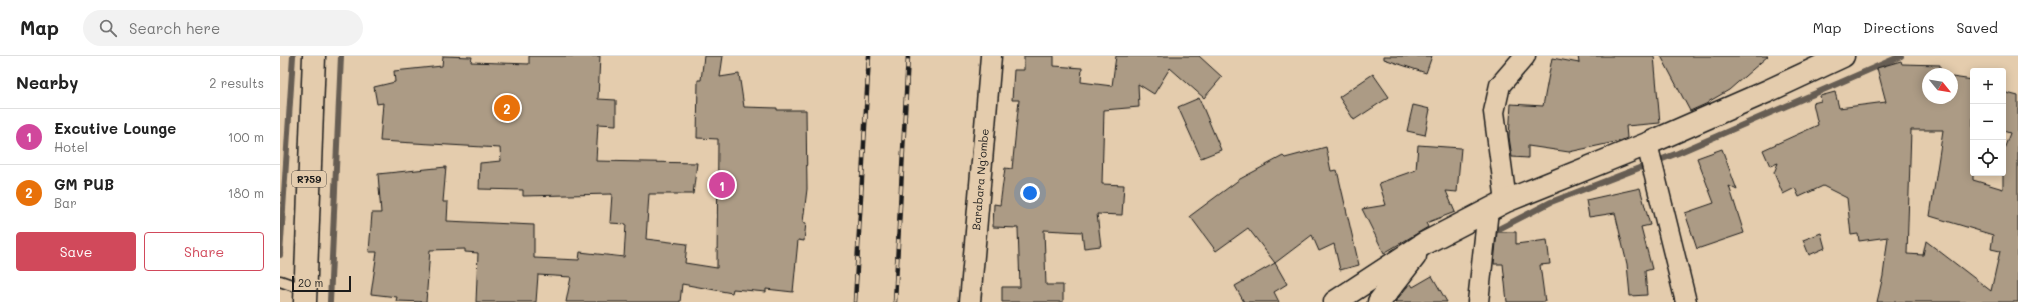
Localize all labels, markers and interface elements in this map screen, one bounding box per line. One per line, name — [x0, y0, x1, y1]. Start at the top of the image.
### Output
search box — [83, 10, 363, 46]
text: Map — [20, 15, 59, 40]
icon: search — [97, 17, 119, 39]
text: Search here — [129, 18, 220, 38]
text: Map — [1813, 18, 1841, 37]
text: Directions — [1863, 18, 1934, 37]
text: Saved — [1956, 18, 1998, 37]
north arrow — [1922, 68, 1958, 104]
map controls — [1970, 68, 2006, 176]
button: + — [1970, 68, 2006, 104]
text: Nearby — [16, 71, 78, 93]
text: 2 results — [209, 74, 264, 91]
pin: 2 — [494, 93, 520, 123]
button: − — [1970, 104, 2006, 140]
text: Excutive Lounge — [54, 118, 176, 138]
text: 1 — [26, 128, 32, 145]
text: 100 m — [228, 128, 264, 145]
street label: Barabara Ng'ombe — [968, 128, 992, 231]
text: Hotel — [54, 138, 88, 155]
button: locate — [1970, 140, 2006, 176]
pin: 1 — [709, 170, 735, 200]
road number: R759 — [292, 171, 326, 187]
text: GM PUB — [54, 174, 114, 194]
your location — [1020, 183, 1040, 203]
text: 2 — [25, 184, 33, 201]
text: 180 m — [228, 184, 264, 201]
text: Bar — [54, 194, 77, 211]
button: Save — [16, 232, 136, 271]
button: Share — [144, 232, 264, 271]
scale bar — [292, 274, 351, 293]
text: 20 m — [298, 275, 323, 290]

